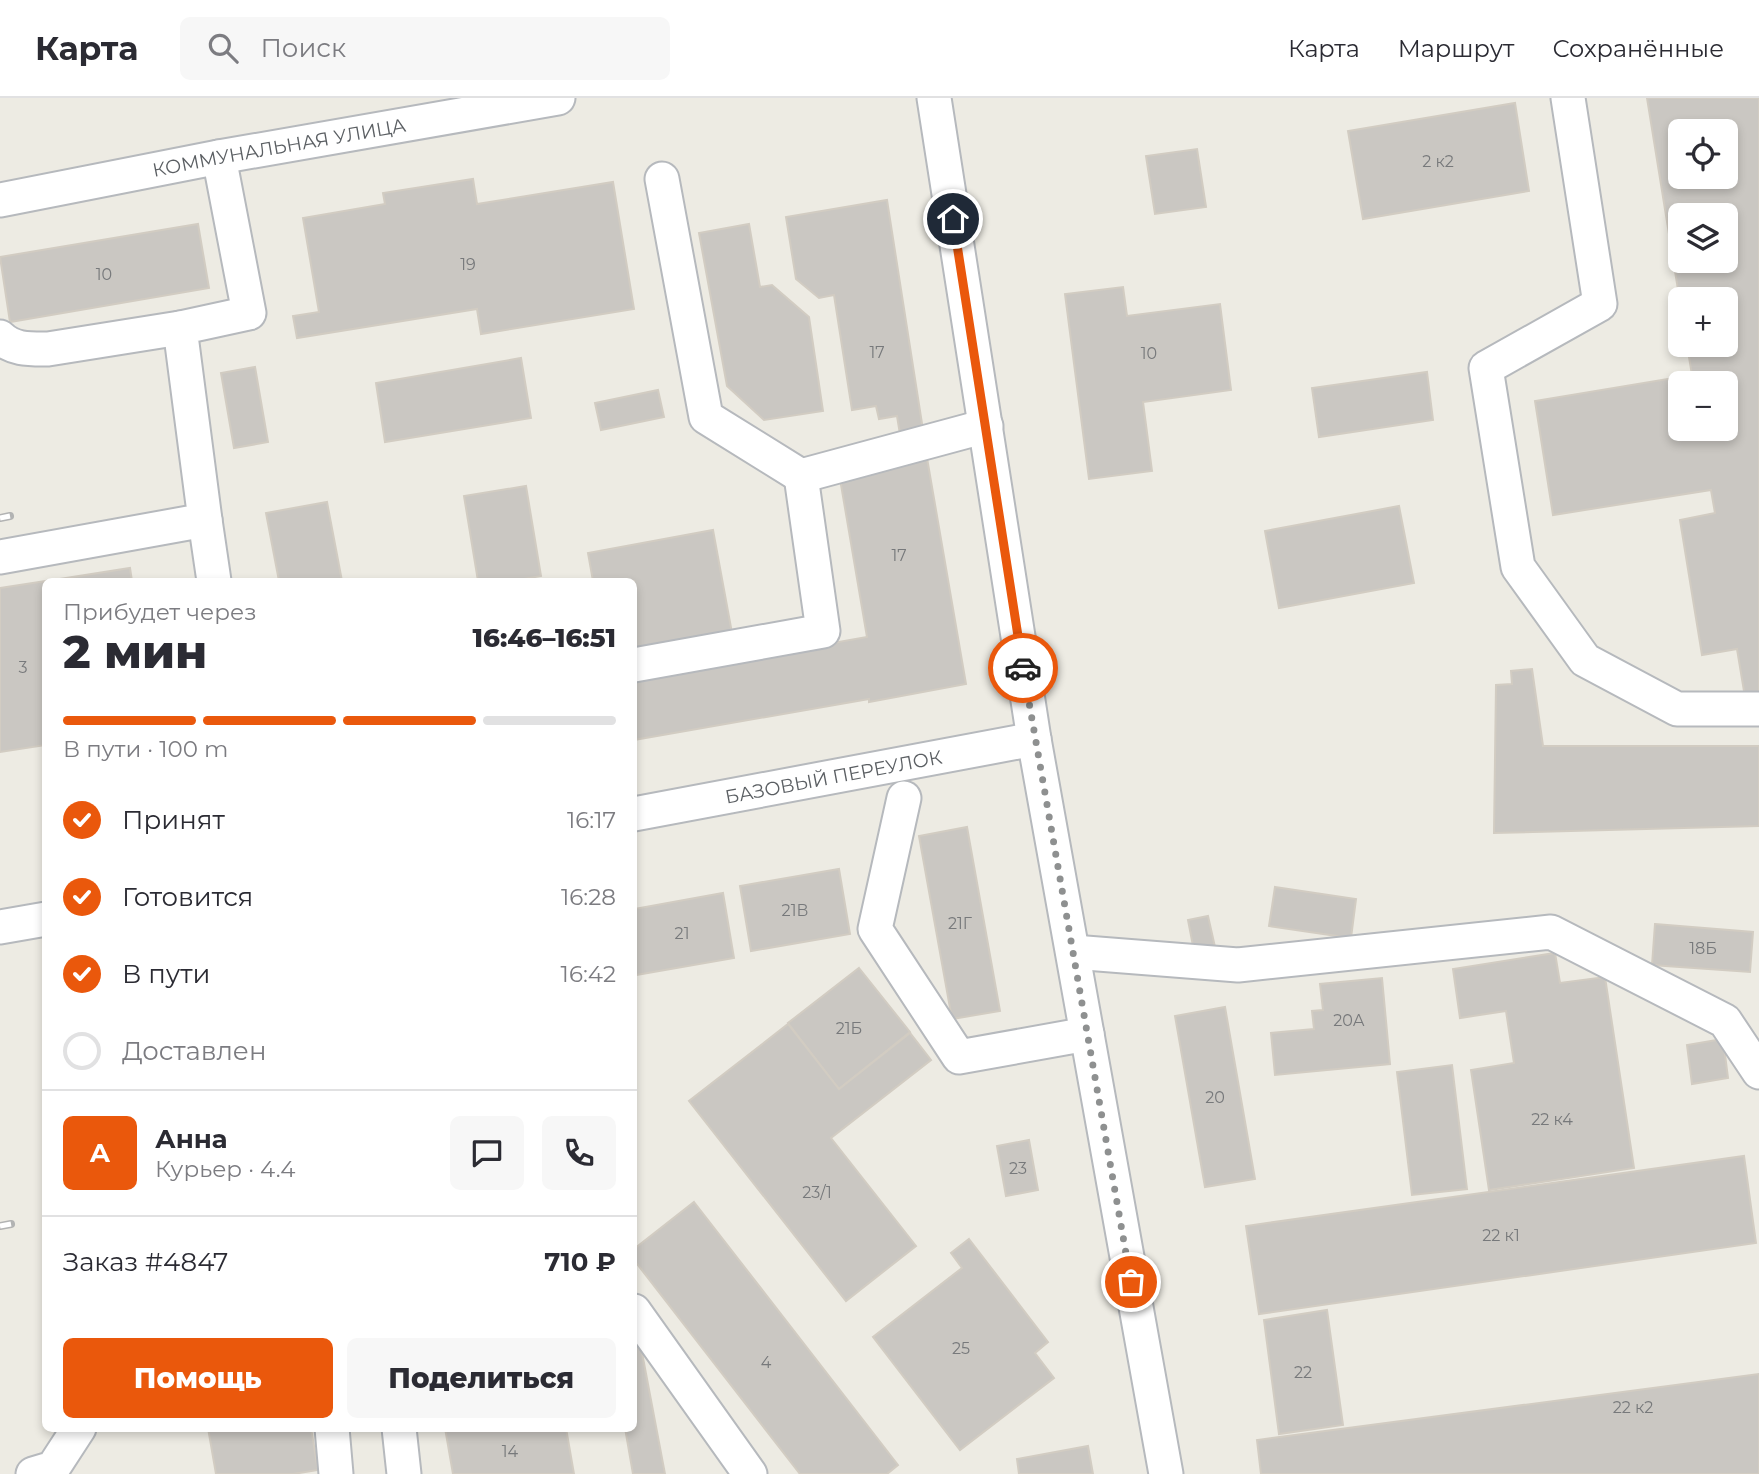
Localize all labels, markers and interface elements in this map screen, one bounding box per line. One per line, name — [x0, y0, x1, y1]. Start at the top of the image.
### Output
search box — [180, 17, 670, 80]
text: Карта — [35, 28, 138, 68]
icon: search — [204, 29, 242, 67]
text: Поиск — [260, 32, 346, 64]
text: Карта — [1288, 34, 1360, 63]
text: Маршрут — [1398, 34, 1514, 63]
text: Сохранённые — [1552, 34, 1724, 63]
street label: КОММУНАЛЬНАЯ УЛИЦА — [150, 114, 408, 182]
map controls — [1668, 119, 1738, 441]
button: locate — [1668, 119, 1738, 189]
house number: 2 к2 — [1422, 152, 1454, 171]
pin — [923, 189, 983, 249]
icon: home — [934, 200, 972, 238]
button: layers — [1668, 203, 1738, 273]
house number: 19 — [460, 255, 476, 274]
house number: 10 — [96, 265, 112, 284]
button: + — [1668, 287, 1738, 357]
house number: 17 — [869, 343, 885, 362]
house number: 10 — [1141, 344, 1157, 363]
button: − — [1668, 371, 1738, 441]
house number: 17 — [891, 546, 907, 565]
text: Прибудет через — [63, 598, 257, 626]
text: 16:46–16:51 — [473, 622, 616, 654]
text: 2 мин — [63, 623, 207, 680]
courier — [988, 633, 1058, 703]
icon: car — [1004, 649, 1042, 687]
house number: 3 — [18, 658, 28, 677]
text: В пути · 100 m — [63, 735, 228, 763]
street label: БАЗОВЫЙ ПЕРЕУЛОК — [723, 745, 944, 809]
icon: check — [63, 801, 101, 839]
text: Принят — [122, 804, 225, 836]
text: 16:17 — [567, 806, 616, 834]
icon: check — [63, 878, 101, 916]
text: Готовится — [122, 881, 253, 913]
text: 16:28 — [561, 883, 616, 911]
house number: 21В — [782, 901, 808, 920]
house number: 21Г — [948, 914, 973, 933]
house number: 21 — [675, 924, 689, 943]
house number: 18Б — [1689, 939, 1717, 958]
icon: check — [63, 955, 101, 993]
text: В пути — [122, 958, 211, 990]
text: 16:42 — [561, 960, 616, 988]
house number: 20А — [1333, 1011, 1365, 1030]
house number: 21Б — [836, 1019, 862, 1038]
text: Доставлен — [122, 1035, 267, 1067]
house number: 20 — [1205, 1088, 1225, 1107]
house number: 22 к4 — [1531, 1110, 1573, 1129]
button: chat — [450, 1116, 524, 1190]
button: phone — [542, 1116, 616, 1190]
text: Анна — [155, 1123, 228, 1155]
text: А — [90, 1137, 110, 1169]
text: Курьер · 4.4 — [155, 1155, 295, 1183]
house number: 23 — [1009, 1159, 1027, 1178]
house number: 23/1 — [802, 1183, 832, 1202]
house number: 22 к1 — [1482, 1226, 1520, 1245]
text: Заказ #4847 — [63, 1246, 228, 1278]
text: 710 ₽ — [544, 1246, 616, 1278]
pin — [1101, 1252, 1161, 1312]
icon: bag — [1112, 1263, 1150, 1301]
button: Помощь — [63, 1338, 333, 1418]
button: Поделиться — [347, 1338, 616, 1418]
house number: 25 — [952, 1339, 970, 1358]
house number: 4 — [761, 1353, 772, 1372]
house number: 22 — [1294, 1363, 1312, 1382]
house number: 22 к2 — [1613, 1398, 1653, 1417]
house number: 14 — [502, 1442, 519, 1461]

